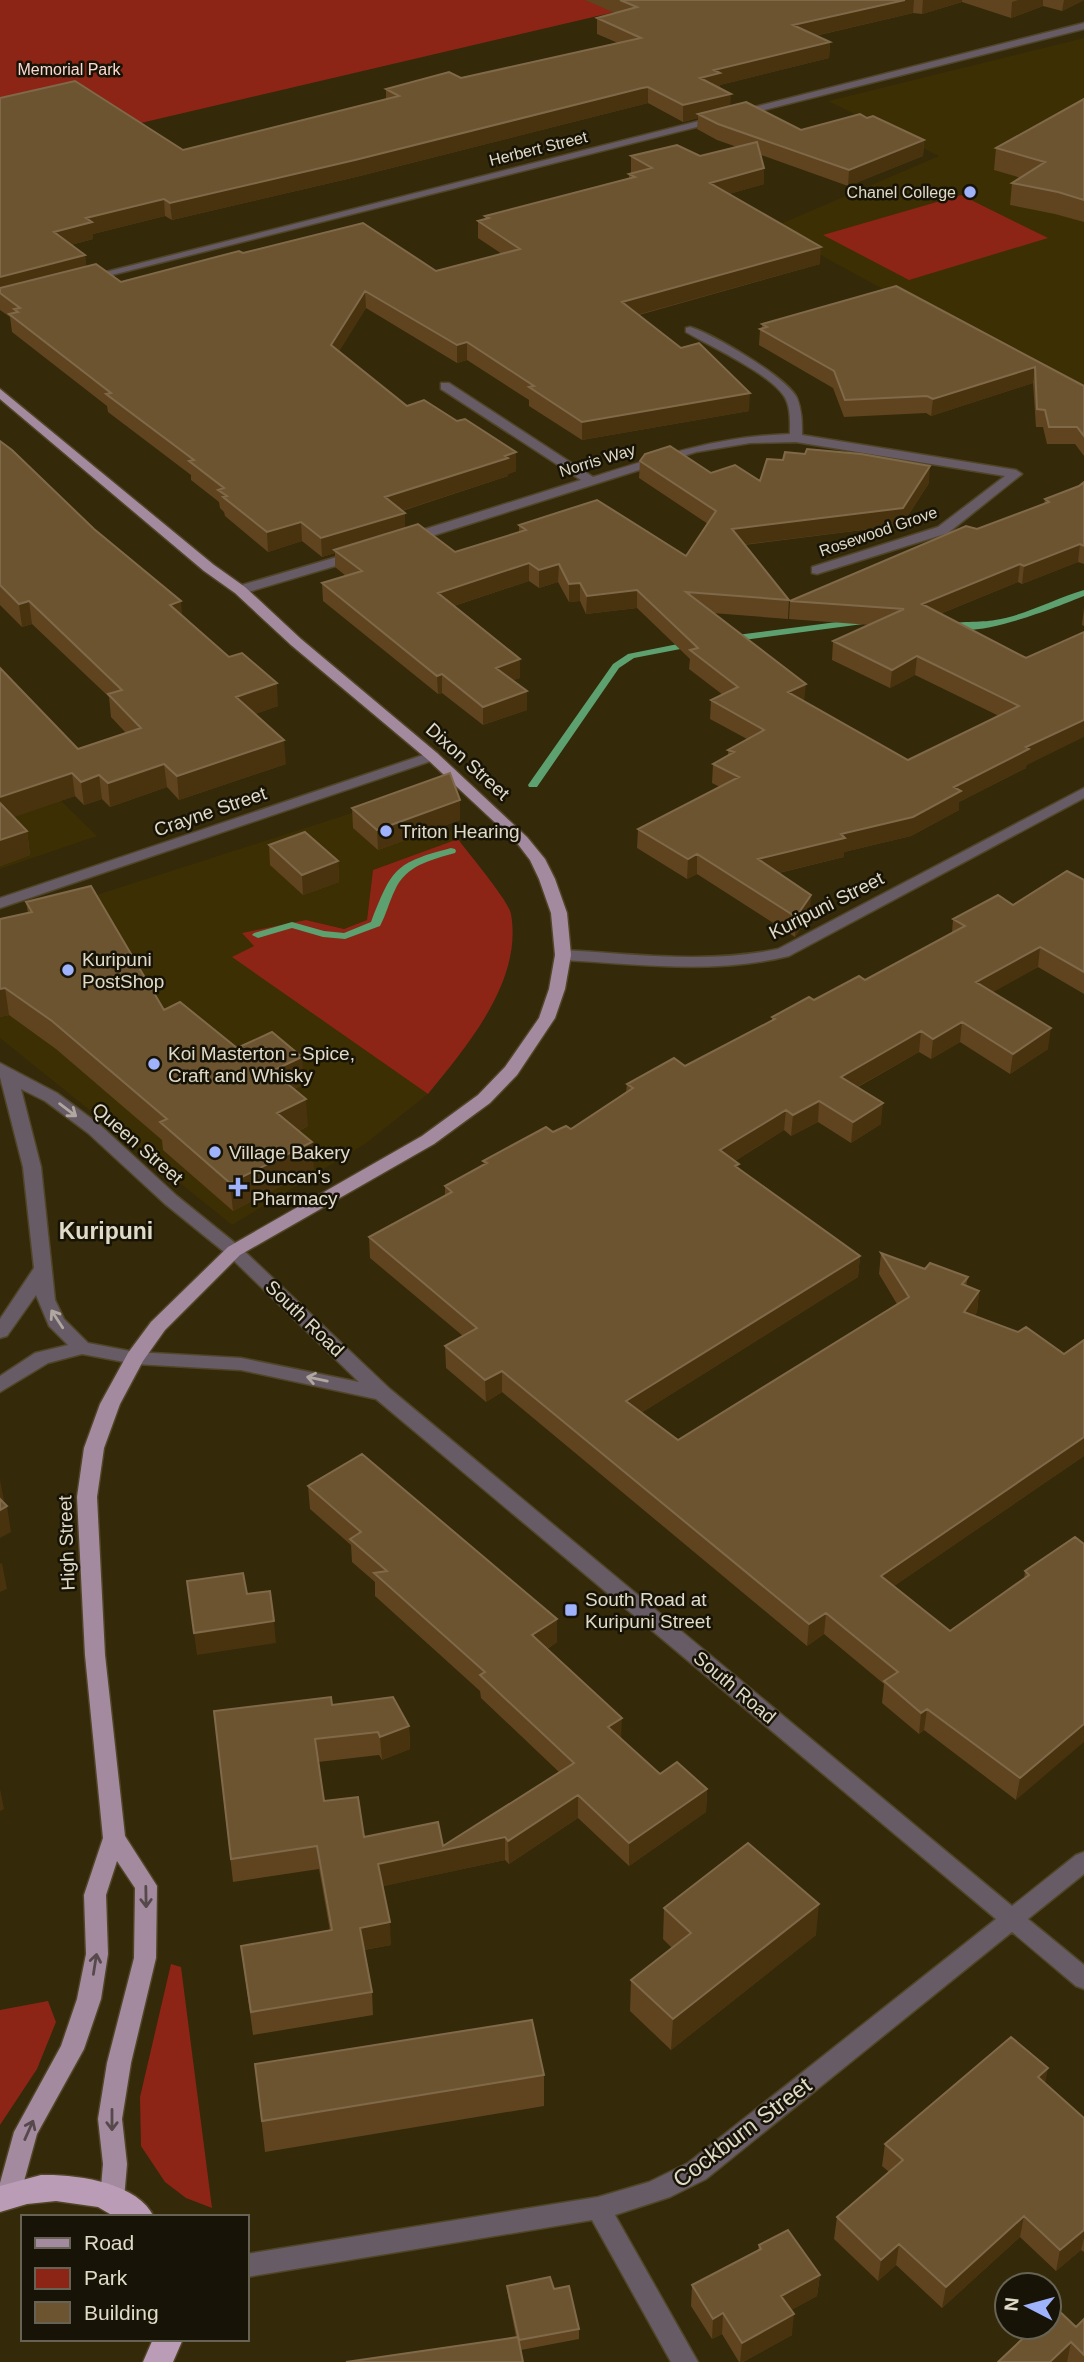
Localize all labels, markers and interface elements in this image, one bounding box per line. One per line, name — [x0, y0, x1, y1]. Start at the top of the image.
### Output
park label: Memorial Park — [17, 61, 122, 78]
street label: Herbert Street — [487, 128, 589, 169]
place label: Chanel College — [847, 184, 956, 201]
marker: Chanel College — [962, 184, 978, 200]
street label: Norris Way — [557, 441, 637, 480]
street label: Rosewood Grove — [817, 503, 939, 560]
street label: Dixon Street — [422, 719, 514, 805]
street label: Crayne Street — [151, 782, 270, 840]
place label: Triton Hearing — [400, 821, 520, 842]
marker: Triton Hearing — [378, 823, 394, 839]
street label: Kuripuni Street — [765, 867, 888, 943]
place label: Kuripuni PostShop — [82, 949, 164, 992]
marker: Kuripuni PostShop — [60, 962, 76, 978]
place label: Koi Masterton - Spice, Craft and Whisky — [168, 1043, 355, 1086]
marker: Koi Masterton - Spice, Craft and Whisky — [146, 1056, 162, 1072]
street label: Queen Street — [88, 1098, 188, 1189]
one-way arrow — [58, 1102, 77, 1117]
place label: Village Bakery — [229, 1142, 351, 1163]
marker: Village Bakery — [207, 1144, 223, 1160]
place label: Duncan's Pharmacy — [252, 1166, 338, 1209]
marker: Duncan's Pharmacy — [230, 1179, 246, 1195]
district label: Kuripuni — [59, 1218, 153, 1244]
street label: South Road — [261, 1276, 348, 1361]
one-way arrow — [49, 1310, 64, 1329]
one-way arrow — [306, 1372, 328, 1385]
street label: High Street — [54, 1494, 79, 1591]
place label: South Road at Kuripuni Street — [585, 1589, 711, 1632]
marker: South Road at Kuripuni Street — [563, 1602, 579, 1618]
street label: South Road — [689, 1647, 780, 1728]
one-way arrow — [139, 1885, 152, 1908]
one-way arrow — [89, 1953, 102, 1976]
street label: Cockburn Street — [668, 2071, 817, 2192]
one-way arrow — [105, 2109, 119, 2132]
one-way arrow — [23, 2120, 36, 2141]
legend — [21, 2215, 248, 2341]
text: Road — [84, 2231, 134, 2254]
text: Park — [84, 2266, 128, 2289]
north arrow — [993, 2271, 1063, 2341]
text: N — [1000, 2296, 1023, 2312]
text: Building — [84, 2301, 159, 2324]

